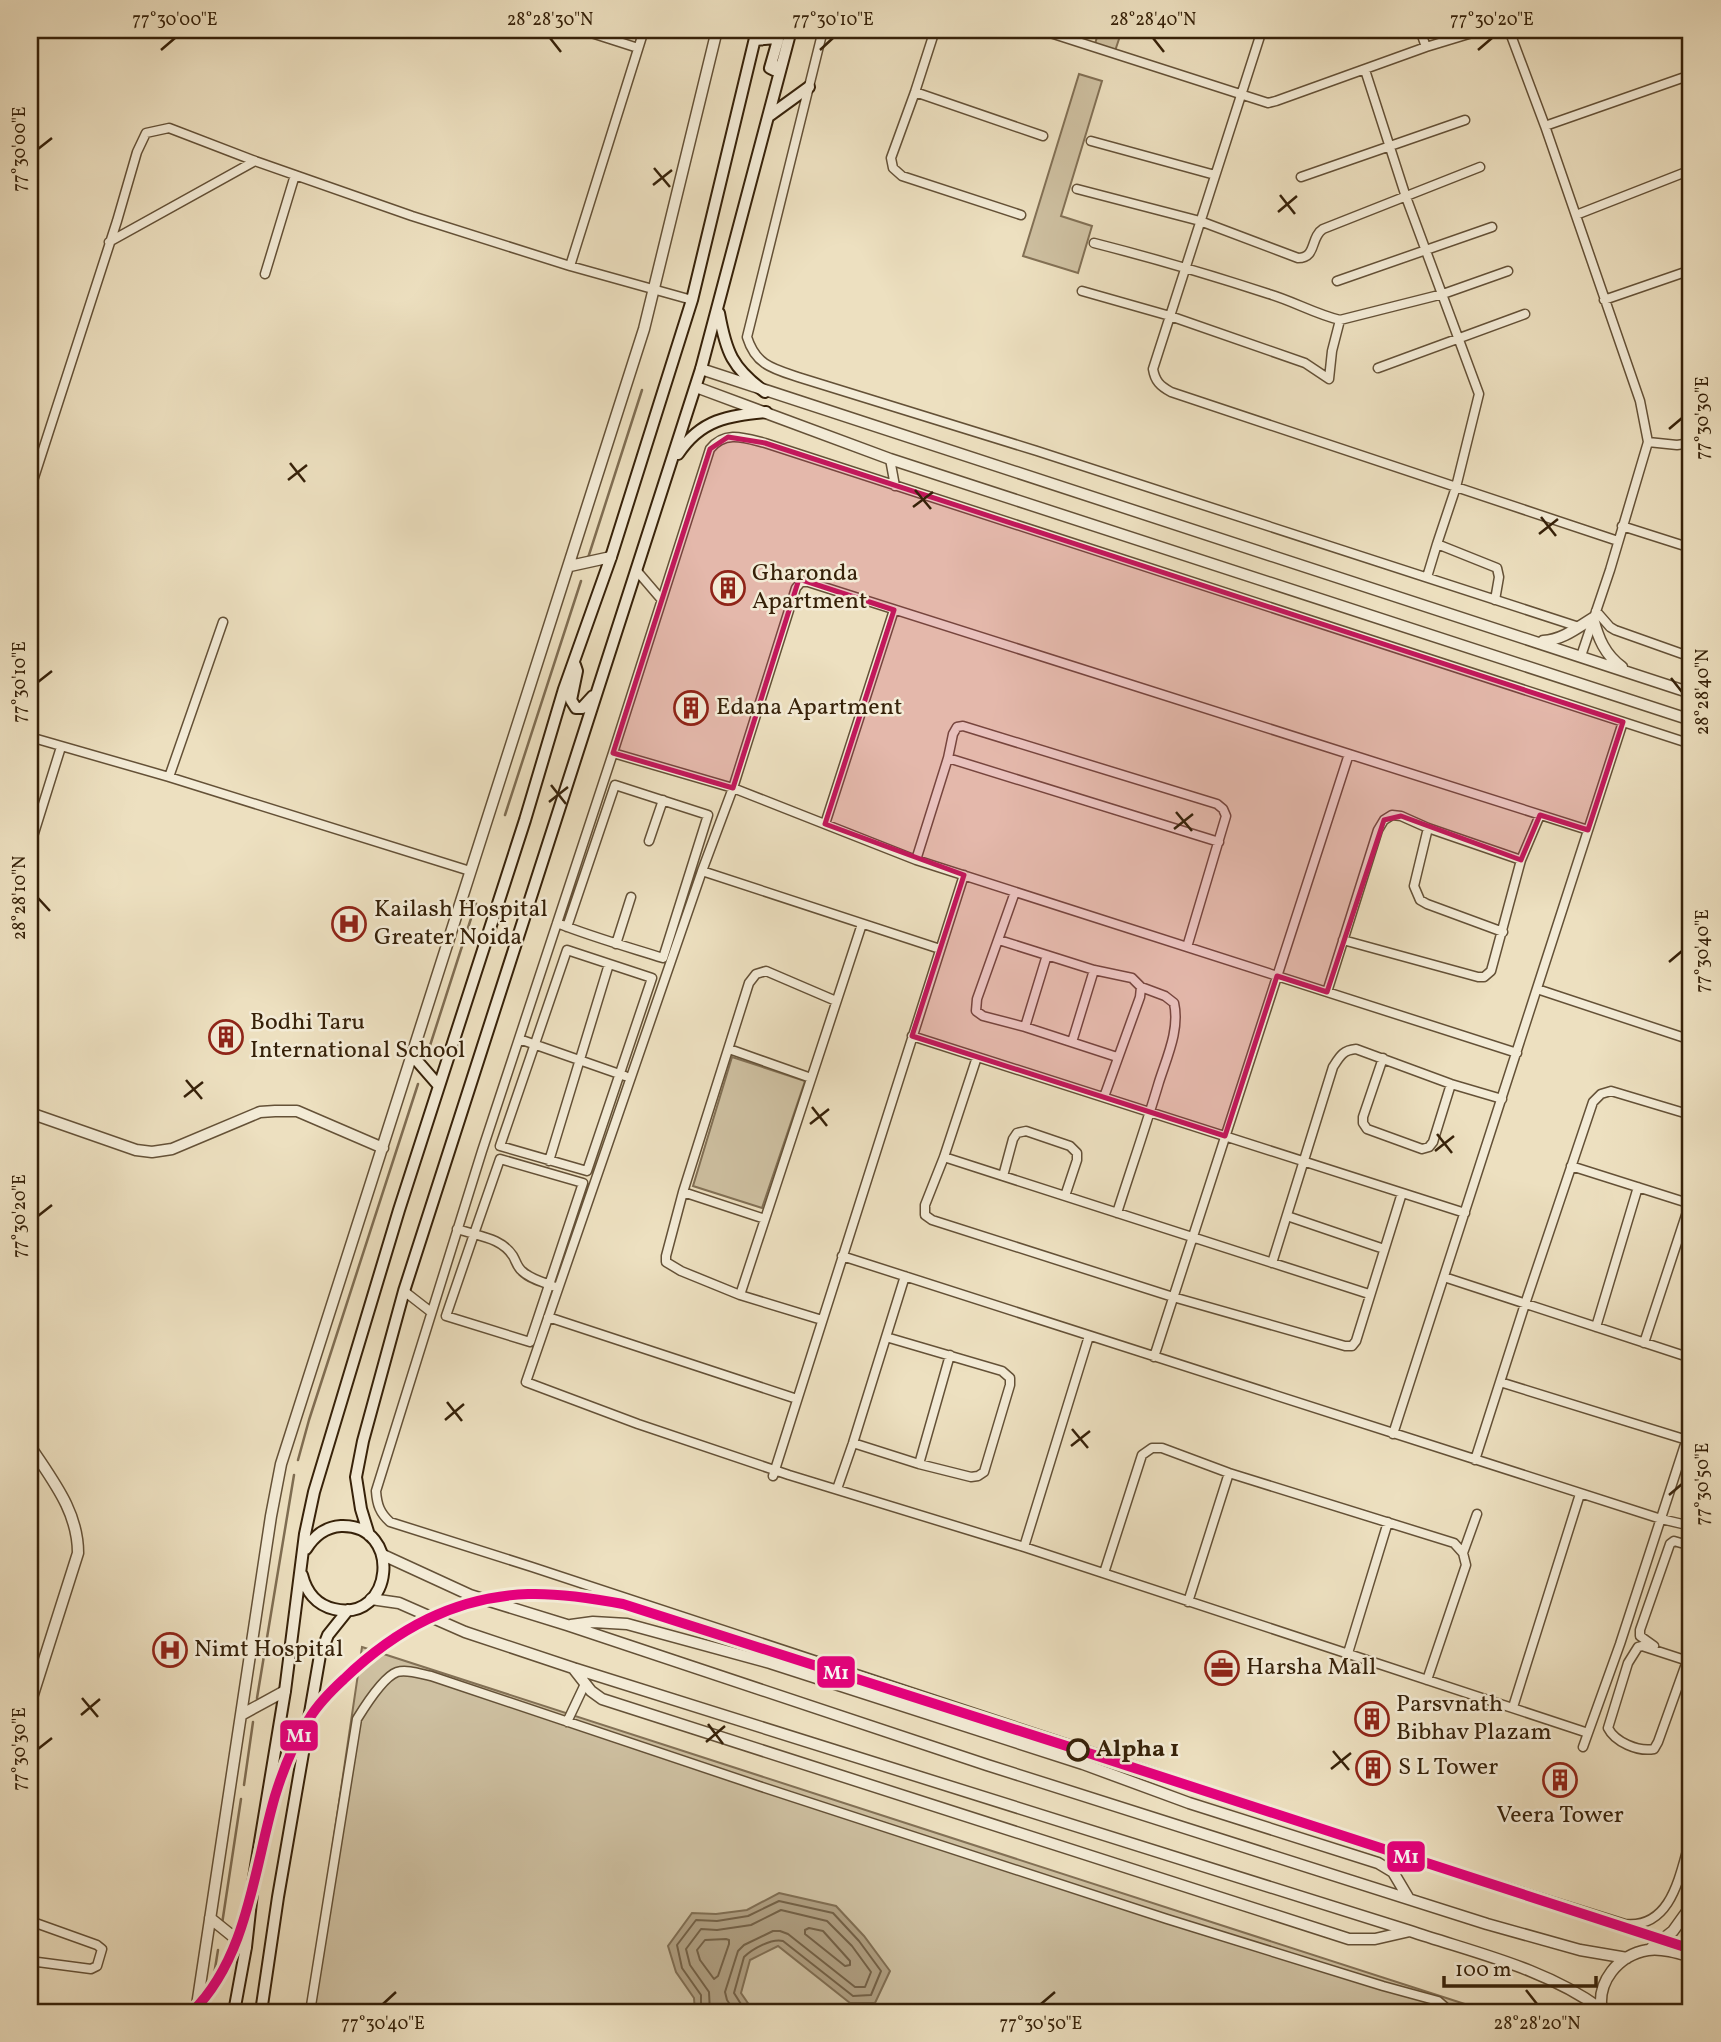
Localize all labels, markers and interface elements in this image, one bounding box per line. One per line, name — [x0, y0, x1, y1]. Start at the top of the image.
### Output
text: 77°30'00"E — [132, 8, 218, 33]
text: 28°28'30"N — [507, 8, 593, 33]
text: 77°30'10"E — [792, 8, 874, 33]
text: 28°28'40"N — [1110, 8, 1196, 33]
text: 77°30'20"E — [1450, 8, 1534, 33]
text: 77°30'00"E — [8, 106, 33, 192]
text: 77°30'30"E — [1691, 376, 1716, 460]
place label: Gharonda Apartment — [752, 557, 868, 619]
building icon: Gharonda Apartment — [709, 569, 747, 607]
text: 77°30'10"E — [8, 641, 33, 723]
text: 28°28'40"N — [1691, 649, 1716, 735]
building icon: Edana Apartment — [672, 689, 710, 727]
place label: Edana Apartment — [716, 691, 902, 725]
text: 28°28'10"N — [8, 856, 33, 940]
place label: Kailash Hospital Greater Noida — [374, 893, 548, 955]
hospital icon: Kailash Hospital Greater Noida — [330, 905, 368, 943]
text: 77°30'40"E — [1691, 909, 1716, 993]
place label: Bodhi Taru International School — [250, 1006, 465, 1068]
building icon: Bodhi Taru International School — [207, 1018, 245, 1056]
text: 77°30'20"E — [8, 1174, 33, 1258]
text: 77°30'50"E — [1691, 1442, 1716, 1525]
hospital icon: Nimt Hospital — [151, 1631, 189, 1669]
place label: Nimt Hospital — [194, 1633, 343, 1667]
office icon: Harsha Mall — [1203, 1649, 1241, 1687]
place label: Harsha Mall — [1246, 1651, 1376, 1685]
line badge: M1 — [816, 1655, 856, 1689]
text: M1 — [823, 1661, 849, 1687]
place label: Parsvnath Bibhav Plazam — [1396, 1688, 1552, 1750]
building icon: Parsvnath Bibhav Plazam — [1353, 1700, 1391, 1738]
text: 77°30'30"E — [8, 1707, 33, 1791]
line badge: M1 — [279, 1719, 319, 1752]
text: M1 — [286, 1724, 312, 1750]
place label: Alpha 1 — [1096, 1733, 1179, 1767]
marker: Alpha 1 — [1067, 1739, 1089, 1761]
building icon: S L Tower — [1354, 1749, 1392, 1787]
place label: S L Tower — [1398, 1751, 1498, 1785]
building icon: Veera Tower — [1541, 1761, 1579, 1799]
place label: Veera Tower — [1496, 1799, 1624, 1833]
line badge: M1 — [1386, 1840, 1426, 1873]
text: M1 — [1393, 1845, 1419, 1871]
scale bar — [1444, 1944, 1597, 1988]
text: 100 m — [1455, 1956, 1512, 1985]
text: 77°30'40"E — [341, 2012, 425, 2037]
text: 77°30'50"E — [1000, 2012, 1083, 2037]
text: 28°28'20"N — [1493, 2012, 1581, 2037]

